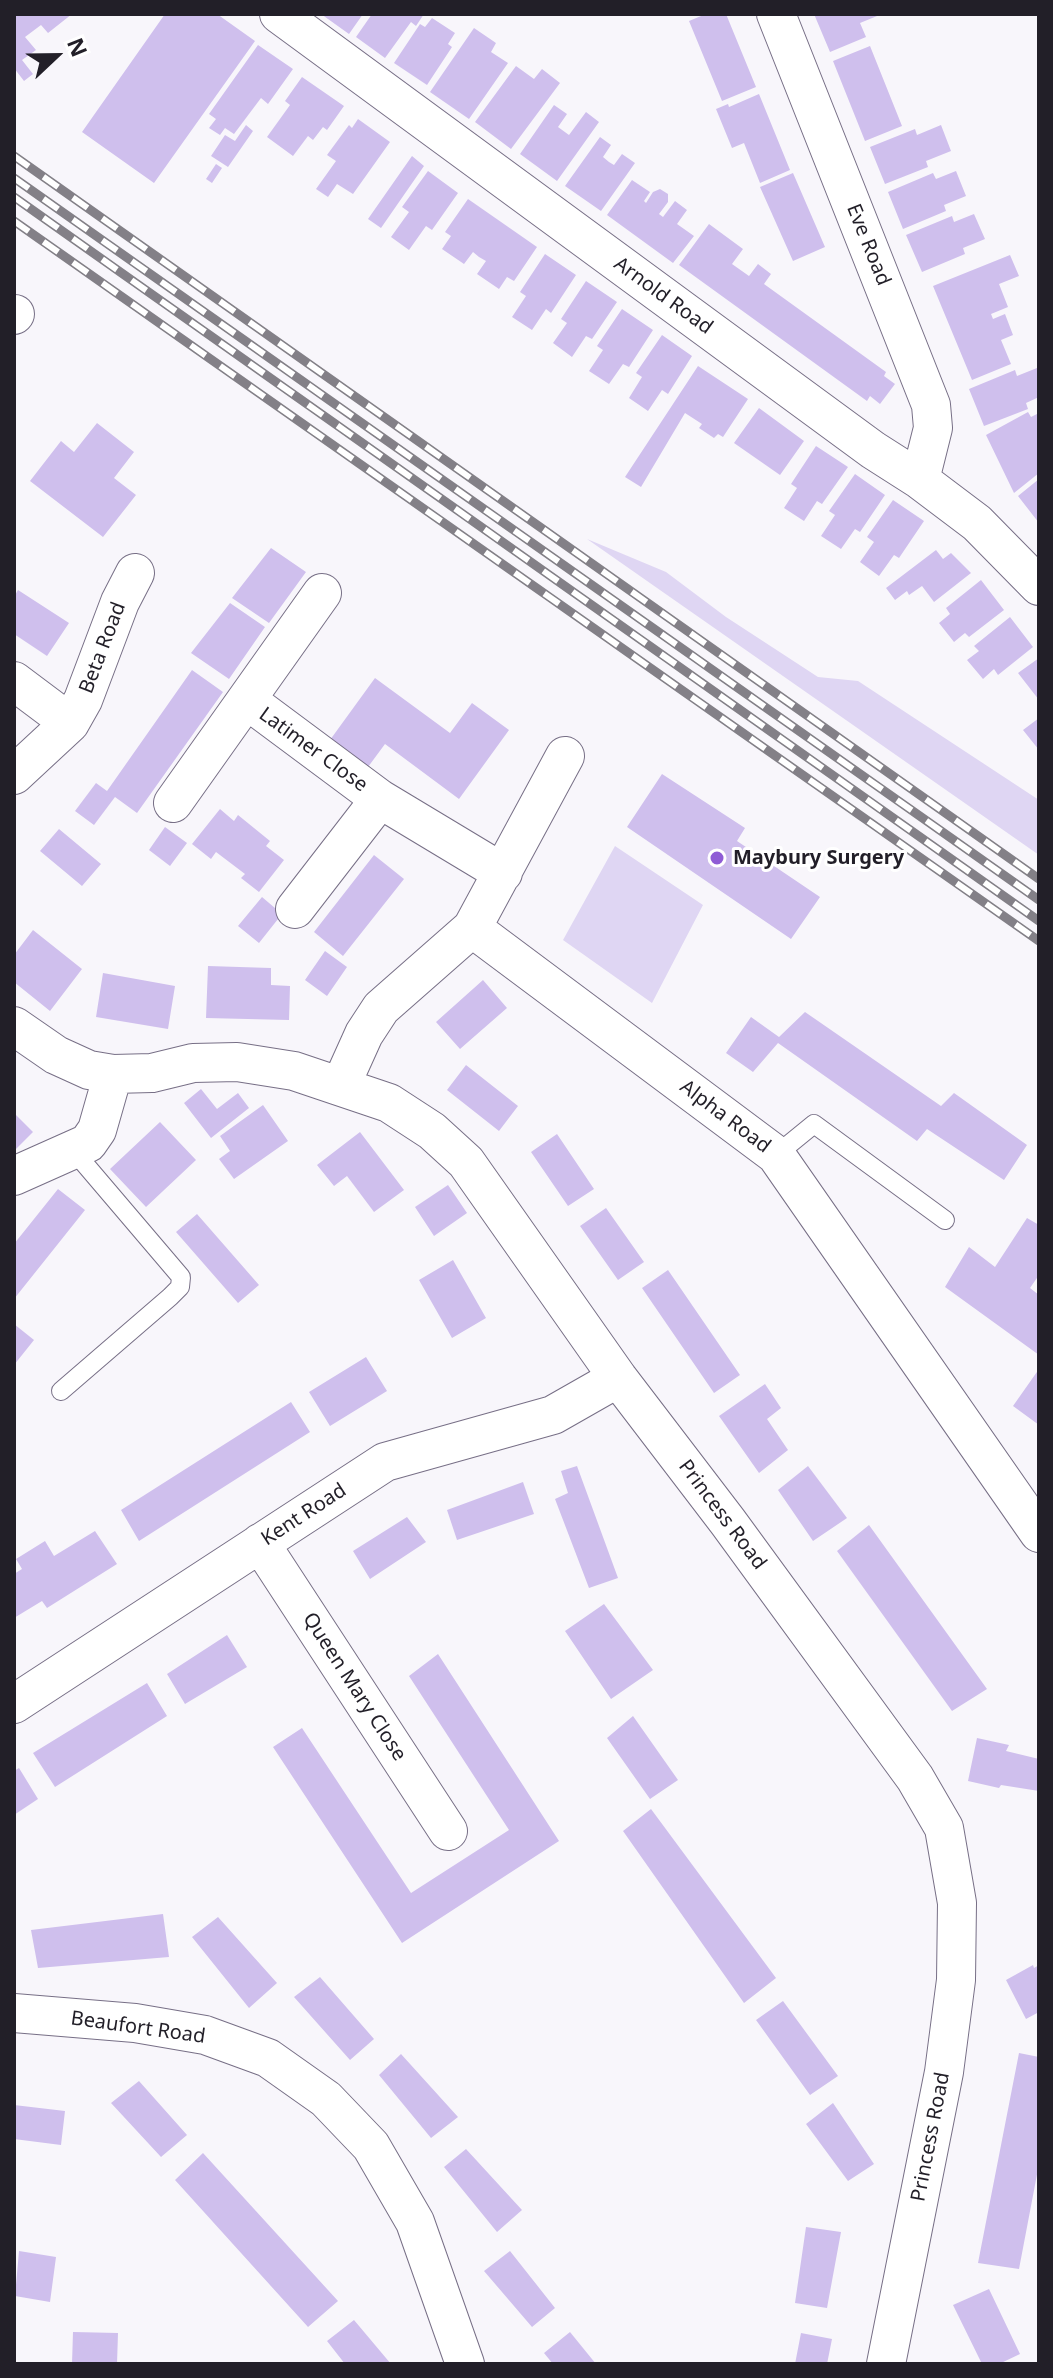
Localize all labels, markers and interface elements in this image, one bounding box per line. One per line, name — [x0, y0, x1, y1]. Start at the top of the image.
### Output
north arrow — [16, 16, 96, 96]
text: N — [61, 33, 96, 61]
street label: Eve Road — [841, 201, 895, 289]
street label: Arnold Road — [609, 252, 717, 340]
street label: Beta Road — [75, 599, 131, 697]
street label: Latimer Close — [254, 703, 372, 797]
place label: Maybury Surgery — [733, 846, 904, 870]
marker: Maybury Surgery — [708, 849, 726, 867]
street label: Alpha Road — [675, 1075, 775, 1159]
street label: Princess Road — [673, 1455, 771, 1575]
street label: Kent Road — [257, 1479, 351, 1551]
street label: Queen Mary Close — [297, 1608, 411, 1766]
street label: Beaufort Road — [69, 2007, 207, 2049]
street label: Princess Road — [907, 2070, 955, 2204]

